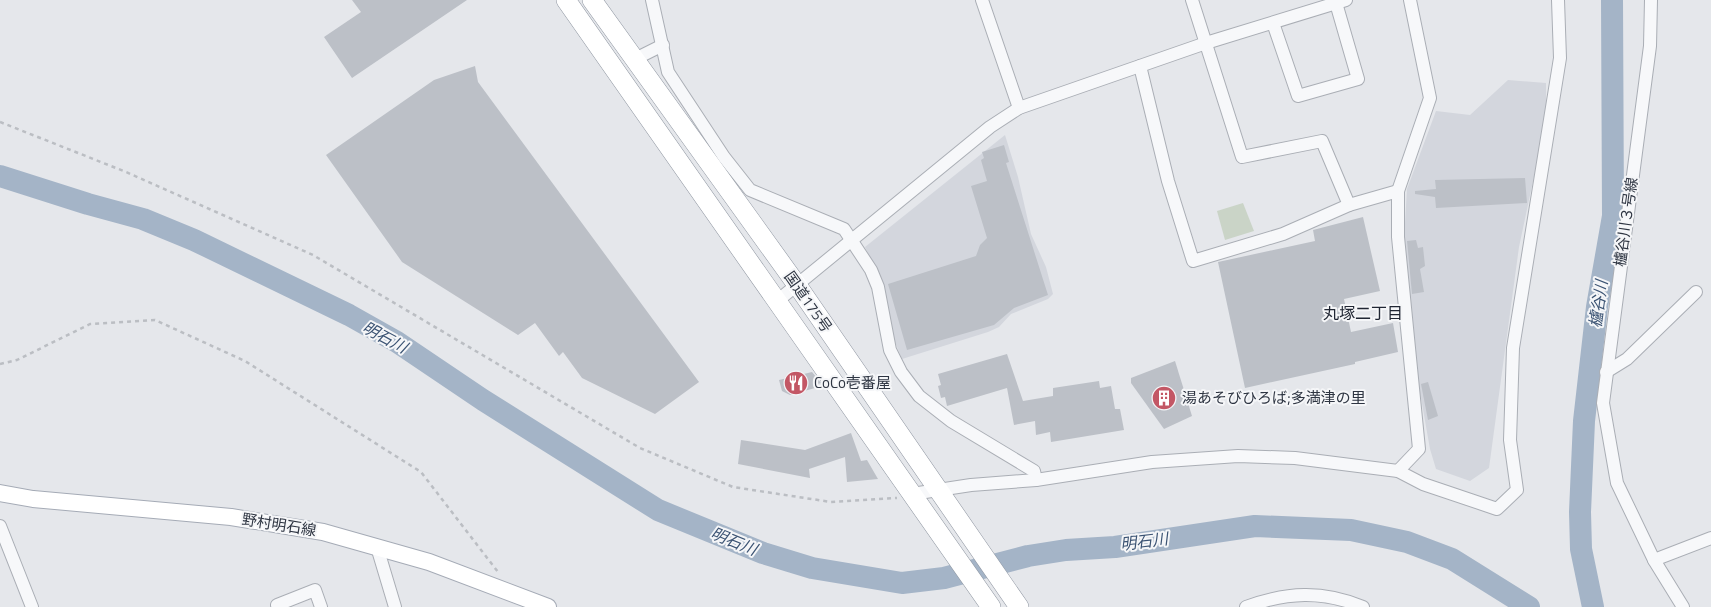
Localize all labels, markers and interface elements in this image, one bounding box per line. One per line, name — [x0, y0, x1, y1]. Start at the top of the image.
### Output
street label: 櫨谷川３号線 — [1608, 176, 1643, 268]
street label: 国道175号 — [779, 266, 838, 337]
water label: 櫨谷川 — [1583, 277, 1614, 329]
district label: 丸塚二丁目 — [1323, 301, 1403, 325]
water label: 明石川 — [358, 315, 414, 360]
restaurant icon: CoCo壱番屋 — [783, 370, 809, 396]
place label: CoCo壱番屋 — [814, 371, 891, 394]
building icon: 湯あそびひろば;多満津の里 — [1151, 385, 1177, 411]
place label: 湯あそびひろば;多満津の里 — [1182, 386, 1366, 409]
street label: 野村明石線 — [240, 507, 318, 542]
water label: 明石川 — [707, 521, 763, 562]
water label: 明石川 — [1119, 526, 1171, 556]

